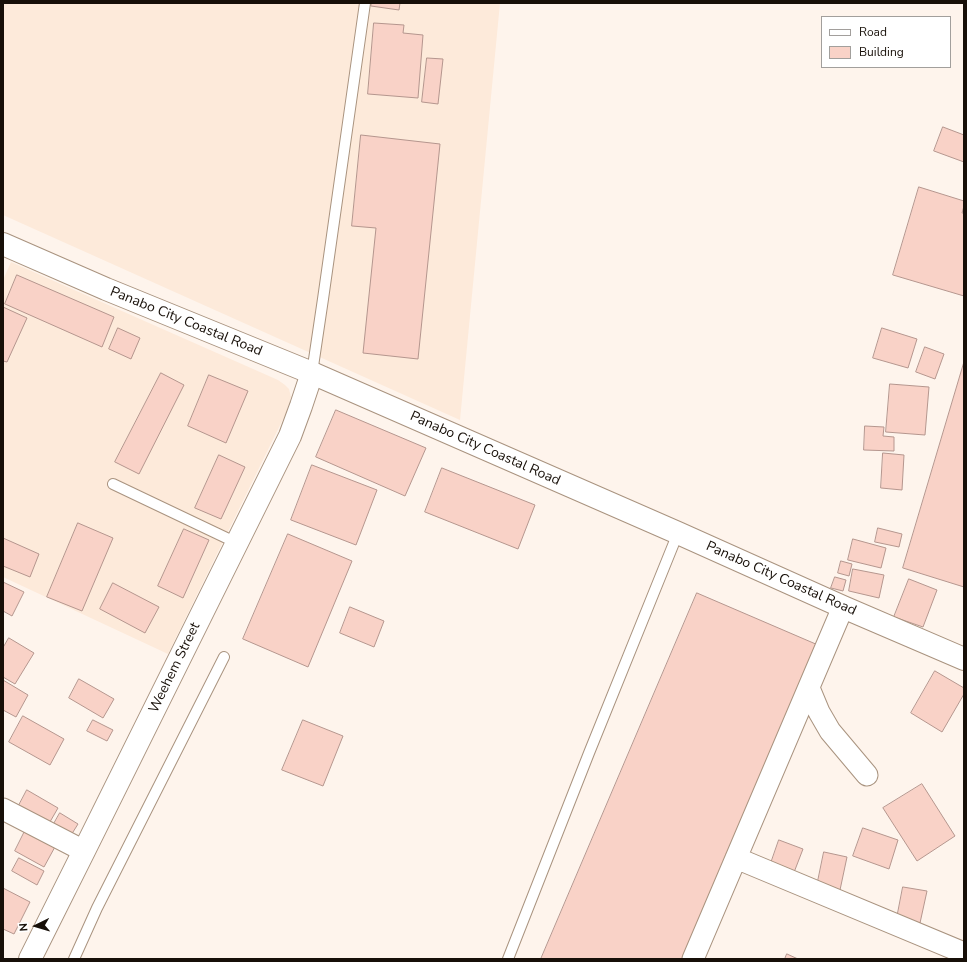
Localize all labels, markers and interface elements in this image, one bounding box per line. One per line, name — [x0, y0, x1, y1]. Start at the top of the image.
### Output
legend — [821, 16, 951, 68]
text: Road — [859, 24, 887, 40]
text: Building — [859, 44, 904, 60]
street label: Panabo City Coastal Road — [107, 284, 265, 360]
street label: Panabo City Coastal Road — [407, 408, 563, 490]
street label: Panabo City Coastal Road — [703, 538, 859, 620]
street label: Weehem Street — [146, 620, 204, 716]
north arrow — [16, 906, 56, 946]
text: N — [16, 922, 31, 932]

